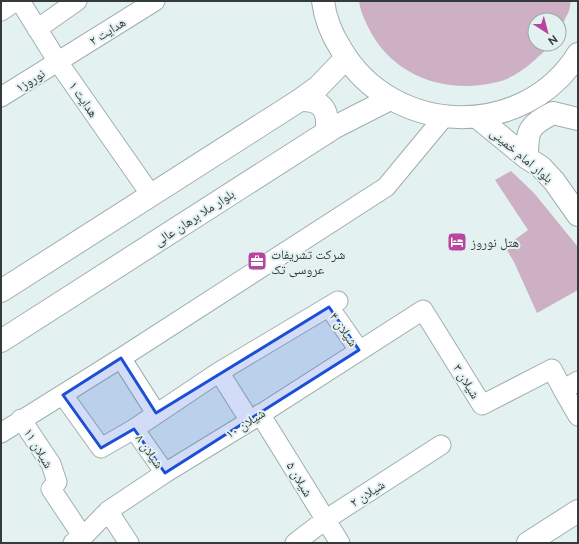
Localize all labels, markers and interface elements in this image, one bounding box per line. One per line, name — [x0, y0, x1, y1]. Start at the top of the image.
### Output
north arrow — [527, 12, 567, 52]
street label: هدایت ۲ — [86, 14, 128, 49]
text: N — [545, 32, 560, 47]
street label: نوروز۱ — [13, 66, 48, 96]
street label: هدایت ۱ — [66, 79, 101, 120]
street label: بلوار امام خمینی — [487, 125, 556, 187]
street label: بلوار ملا برهان عالی — [151, 186, 238, 250]
hotel icon: هتل نوروز — [446, 231, 468, 253]
place label: هتل نوروز — [470, 235, 519, 251]
place label: شرکت تشریفات عروسی تک — [271, 247, 345, 278]
office icon: شرکت تشریفات عروسی تک — [246, 250, 268, 272]
street label: شیلان ۴ — [326, 309, 361, 350]
street label: شیلان ۳ — [449, 361, 483, 402]
street label: شیلان ۱۰ — [223, 405, 268, 442]
street label: شیلان ۱۱ — [20, 426, 56, 471]
street label: شیلان ۸ — [132, 431, 167, 472]
street label: شیلان ۵ — [283, 459, 316, 500]
street label: شیلان ۲ — [347, 477, 388, 511]

